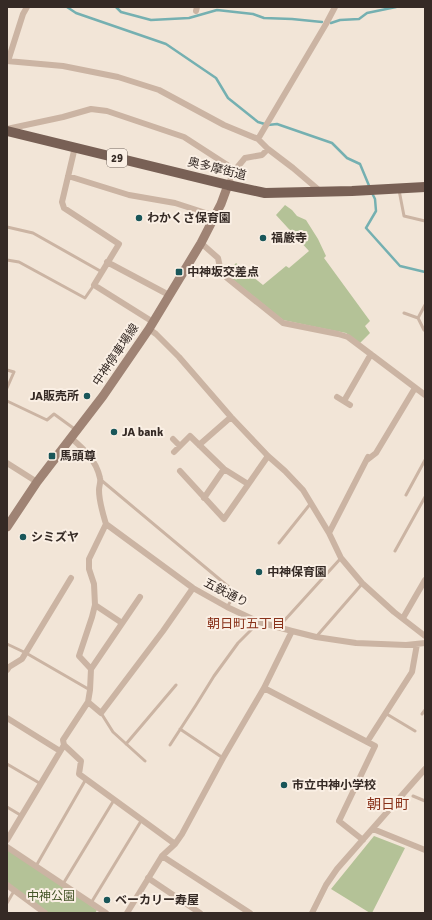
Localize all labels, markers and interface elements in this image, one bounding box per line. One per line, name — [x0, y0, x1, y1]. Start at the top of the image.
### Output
road number: 29 — [107, 149, 127, 167]
street label: 奥多摩街道 — [186, 154, 248, 184]
place label: わかくさ保育園 — [147, 211, 231, 226]
marker: わかくさ保育園 — [134, 213, 144, 223]
place label: 福厳寺 — [271, 231, 307, 246]
marker: 福厳寺 — [258, 233, 268, 243]
place label: 中神坂交差点 — [187, 265, 259, 280]
marker: 中神坂交差点 — [174, 267, 184, 277]
street label: 中神停車場線 — [90, 321, 142, 389]
place label: JA販売所 — [30, 389, 79, 404]
marker: JA販売所 — [82, 391, 92, 401]
place label: JA bank — [122, 425, 164, 440]
marker: JA bank — [109, 427, 119, 437]
place label: 馬頭尊 — [60, 449, 96, 464]
marker: 馬頭尊 — [47, 451, 57, 461]
place label: シミズヤ — [31, 530, 79, 545]
marker: シミズヤ — [18, 532, 28, 542]
place label: 中神保育園 — [267, 565, 327, 580]
marker: 中神保育園 — [254, 567, 264, 577]
street label: 五鉄通り — [201, 575, 251, 611]
district label: 朝日町五丁目 — [207, 616, 285, 632]
place label: 市立中神小学校 — [292, 778, 376, 793]
marker: 市立中神小学校 — [279, 780, 289, 790]
district label: 朝日町 — [367, 796, 409, 813]
park label: 中神公園 — [27, 889, 75, 904]
place label: ベーカリー寿屋 — [115, 893, 199, 908]
marker: ベーカリー寿屋 — [102, 895, 112, 905]

